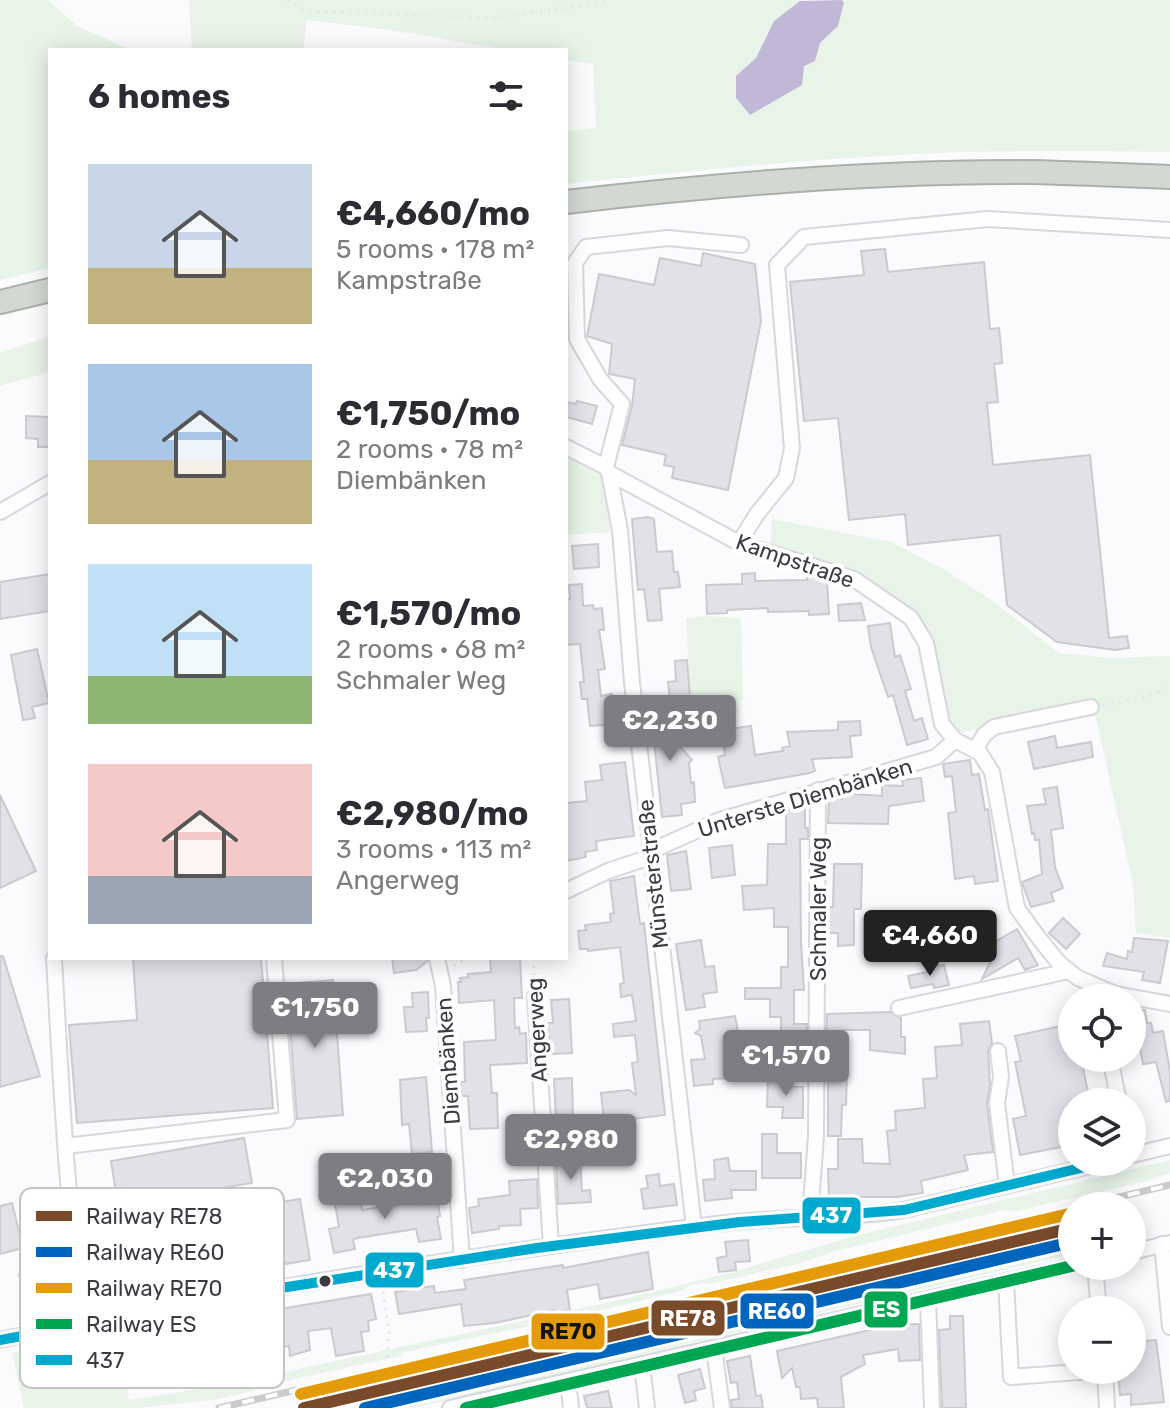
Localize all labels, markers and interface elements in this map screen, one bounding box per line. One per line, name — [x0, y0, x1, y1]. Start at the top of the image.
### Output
icon: filters — [484, 74, 528, 118]
text: 6 homes — [88, 76, 230, 117]
text: €4,660/mo — [336, 193, 530, 234]
icon: home — [152, 196, 248, 292]
text: 5 rooms · 178 m² — [336, 234, 534, 265]
text: Kampstraße — [336, 265, 482, 296]
text: €1,750/mo — [336, 393, 520, 434]
icon: home — [152, 396, 248, 492]
text: 2 rooms · 78 m² — [336, 434, 523, 465]
text: Diembänken — [336, 465, 487, 496]
street label: Kampstraße — [732, 528, 858, 594]
text: €1,570/mo — [336, 593, 521, 634]
icon: home — [152, 596, 248, 692]
text: 2 rooms · 68 m² — [336, 634, 525, 665]
text: Schmaler Weg — [336, 665, 506, 696]
pin: €2,230 — [605, 695, 735, 763]
text: €2,230 — [622, 705, 718, 736]
street label: Unterste Diembänken — [695, 753, 915, 843]
text: €2,980/mo — [336, 793, 529, 834]
icon: home — [152, 796, 248, 892]
street label: Münsterstraße — [632, 798, 674, 950]
text: 3 rooms · 113 m² — [336, 834, 531, 865]
street label: Schmaler Weg — [805, 837, 832, 981]
text: Angerweg — [336, 865, 460, 896]
pin: €4,660 — [865, 910, 995, 978]
text: €4,660 — [882, 920, 978, 951]
street label: Angerweg — [521, 977, 553, 1083]
pin: €1,750 — [250, 982, 380, 1050]
map controls — [1058, 984, 1146, 1384]
button: locate — [1058, 984, 1146, 1072]
text: €1,750 — [270, 992, 360, 1023]
street label: Diembänken — [430, 997, 466, 1125]
pin: €1,570 — [721, 1030, 851, 1098]
text: €1,570 — [741, 1040, 831, 1071]
button: layers — [1058, 1088, 1146, 1176]
pin: €2,980 — [506, 1114, 636, 1182]
text: €2,980 — [523, 1124, 619, 1155]
pin: €2,030 — [320, 1153, 450, 1221]
text: €2,030 — [337, 1163, 433, 1194]
legend — [20, 1188, 284, 1388]
button: + — [1058, 1192, 1146, 1280]
line badge: 437 — [801, 1196, 862, 1235]
text: 437 — [810, 1202, 852, 1229]
text: Railway RE78 — [86, 1203, 222, 1230]
text: Railway RE60 — [86, 1239, 224, 1266]
line badge: 437 — [364, 1251, 425, 1289]
text: 437 — [373, 1257, 415, 1284]
unlabelled marker — [317, 1273, 333, 1289]
text: Railway RE70 — [86, 1275, 222, 1302]
line badge: ES — [863, 1290, 909, 1329]
line badge: RE60 — [739, 1292, 815, 1330]
text: ES — [872, 1296, 900, 1323]
button: − — [1058, 1296, 1146, 1384]
text: RE60 — [748, 1298, 806, 1325]
line badge: RE78 — [650, 1299, 726, 1337]
text: RE78 — [660, 1305, 716, 1332]
text: Railway ES — [86, 1311, 196, 1338]
line badge: RE70 — [530, 1312, 606, 1351]
text: RE70 — [540, 1318, 596, 1345]
text: 437 — [86, 1347, 124, 1374]

